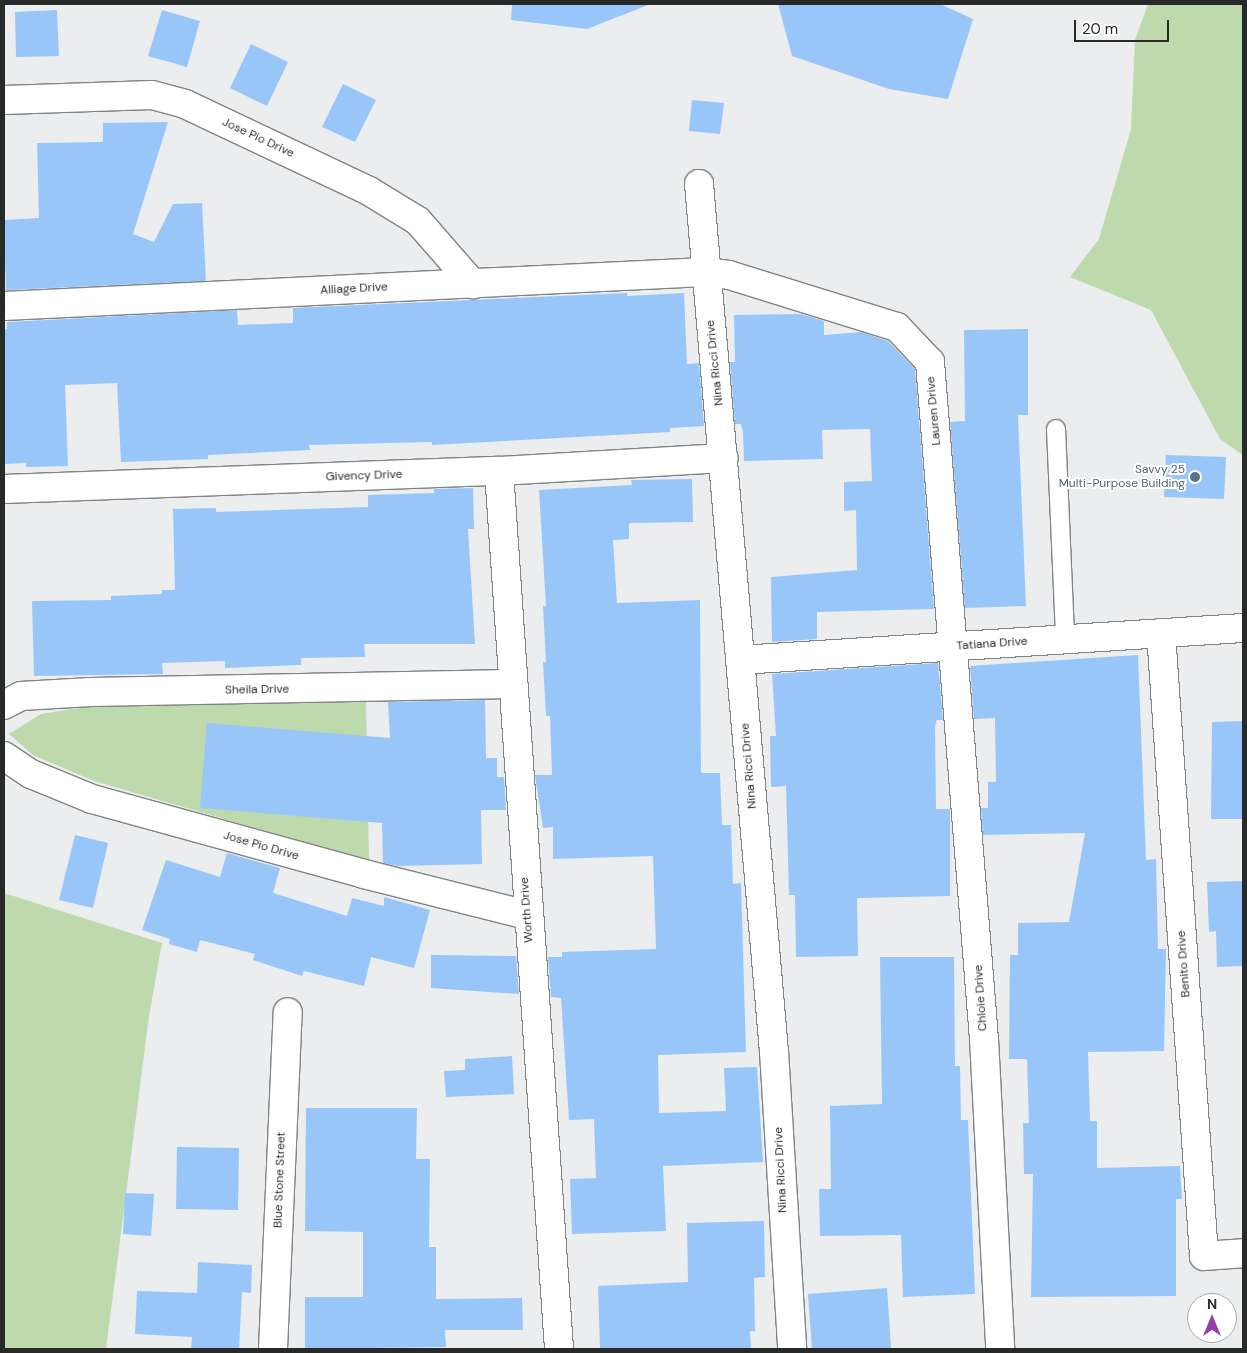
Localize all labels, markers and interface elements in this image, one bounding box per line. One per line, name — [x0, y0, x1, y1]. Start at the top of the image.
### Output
scale bar — [1077, 10, 1172, 42]
text: 20 m — [1082, 19, 1118, 39]
street label: Jose Pio Drive — [220, 115, 296, 161]
street label: Alliage Drive — [320, 280, 388, 298]
street label: Nina Ricci Drive — [703, 319, 727, 407]
street label: Lauren Drive — [924, 376, 944, 446]
place label: Savvy 25 Multi-Purpose Building — [1059, 463, 1185, 491]
street label: Givency Drive — [325, 467, 403, 485]
marker: Savvy 25 Multi-Purpose Building — [1189, 471, 1201, 483]
street label: Tatiana Drive — [956, 634, 1028, 654]
street label: Sheila Drive — [225, 682, 289, 698]
street label: Nina Ricci Drive — [738, 723, 760, 809]
street label: Jose Pio Drive — [222, 828, 300, 864]
street label: Worth Drive — [518, 877, 536, 943]
street label: Benito Drive — [1174, 930, 1194, 998]
street label: Chloie Drive — [971, 964, 991, 1032]
street label: Nina Ricci Drive — [772, 1127, 790, 1213]
street label: Blue Stone Street — [271, 1132, 289, 1228]
north arrow — [1187, 1293, 1237, 1343]
text: N — [1207, 1295, 1217, 1313]

